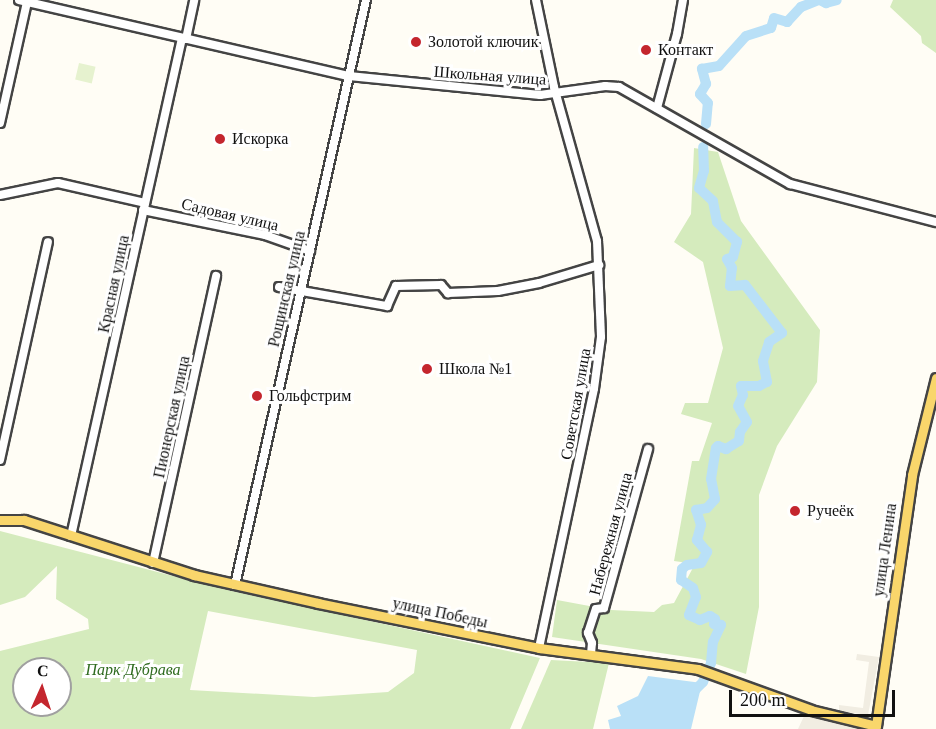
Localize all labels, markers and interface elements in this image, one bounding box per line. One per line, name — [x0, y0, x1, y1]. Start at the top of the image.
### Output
place label: Золотой ключик — [428, 32, 538, 52]
marker: Золотой ключик — [409, 35, 423, 49]
place label: Контакт — [658, 40, 713, 60]
marker: Контакт — [639, 43, 653, 57]
street label: Школьная улица — [433, 62, 547, 90]
place label: Искорка — [232, 129, 288, 149]
marker: Искорка — [213, 132, 227, 146]
street label: Садовая улица — [179, 194, 281, 236]
street label: Рощинская улица — [264, 229, 310, 349]
street label: Красная улица — [94, 233, 134, 335]
street label: Советская улица — [557, 347, 595, 461]
street label: Пионерская улица — [150, 354, 194, 480]
place label: Школа №1 — [439, 359, 512, 379]
marker: Школа №1 — [420, 362, 434, 376]
place label: Гольфстрим — [269, 386, 351, 406]
marker: Гольфстрим — [250, 389, 264, 403]
street label: Набережная улица — [585, 470, 637, 598]
place label: Ручеёк — [807, 501, 854, 521]
street label: улица Ленина — [869, 502, 901, 598]
marker: Ручеёк — [788, 504, 802, 518]
street label: улица Победы — [391, 594, 489, 632]
north arrow — [12, 657, 72, 717]
park label: Парк Дубрава — [85, 660, 181, 680]
text: С — [37, 662, 49, 679]
scale bar — [732, 678, 898, 716]
text: 200 m — [740, 690, 786, 710]

